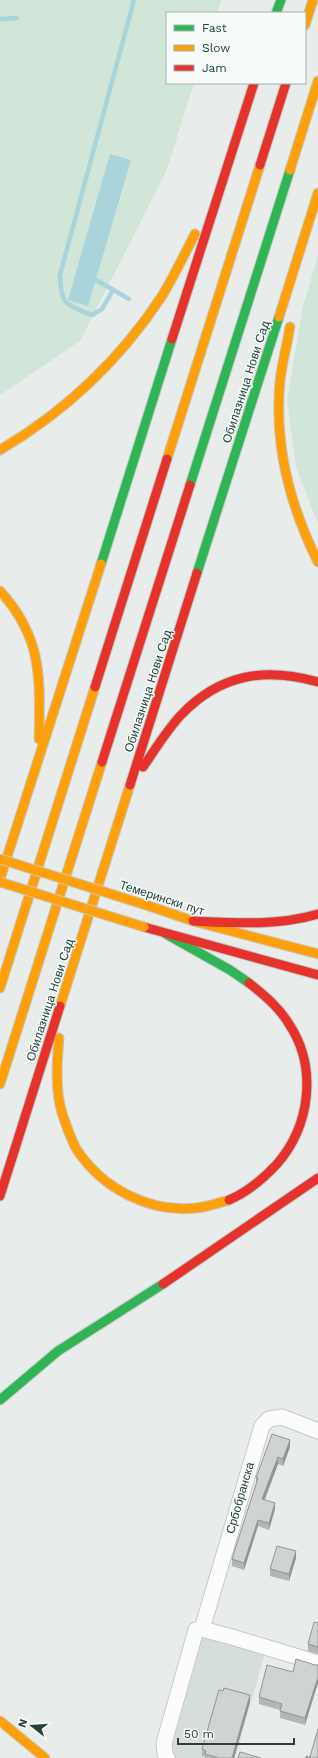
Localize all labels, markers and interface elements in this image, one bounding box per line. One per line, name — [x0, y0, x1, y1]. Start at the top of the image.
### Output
legend — [166, 12, 306, 84]
text: Fast — [202, 21, 227, 35]
text: Slow — [202, 41, 230, 55]
text: Jam — [202, 61, 227, 75]
street label: Обилазница Нови Сад — [220, 319, 272, 445]
street label: Обилазница Нови Сад — [122, 628, 174, 754]
street label: Темерински пут — [118, 878, 207, 918]
street label: Обилазница Нови Сад — [24, 937, 76, 1063]
street label: Србобранска — [223, 1460, 257, 1535]
north arrow — [12, 1706, 52, 1746]
text: N — [16, 1717, 30, 1729]
scale bar — [178, 1720, 294, 1746]
text: 50 m — [184, 1727, 214, 1741]

